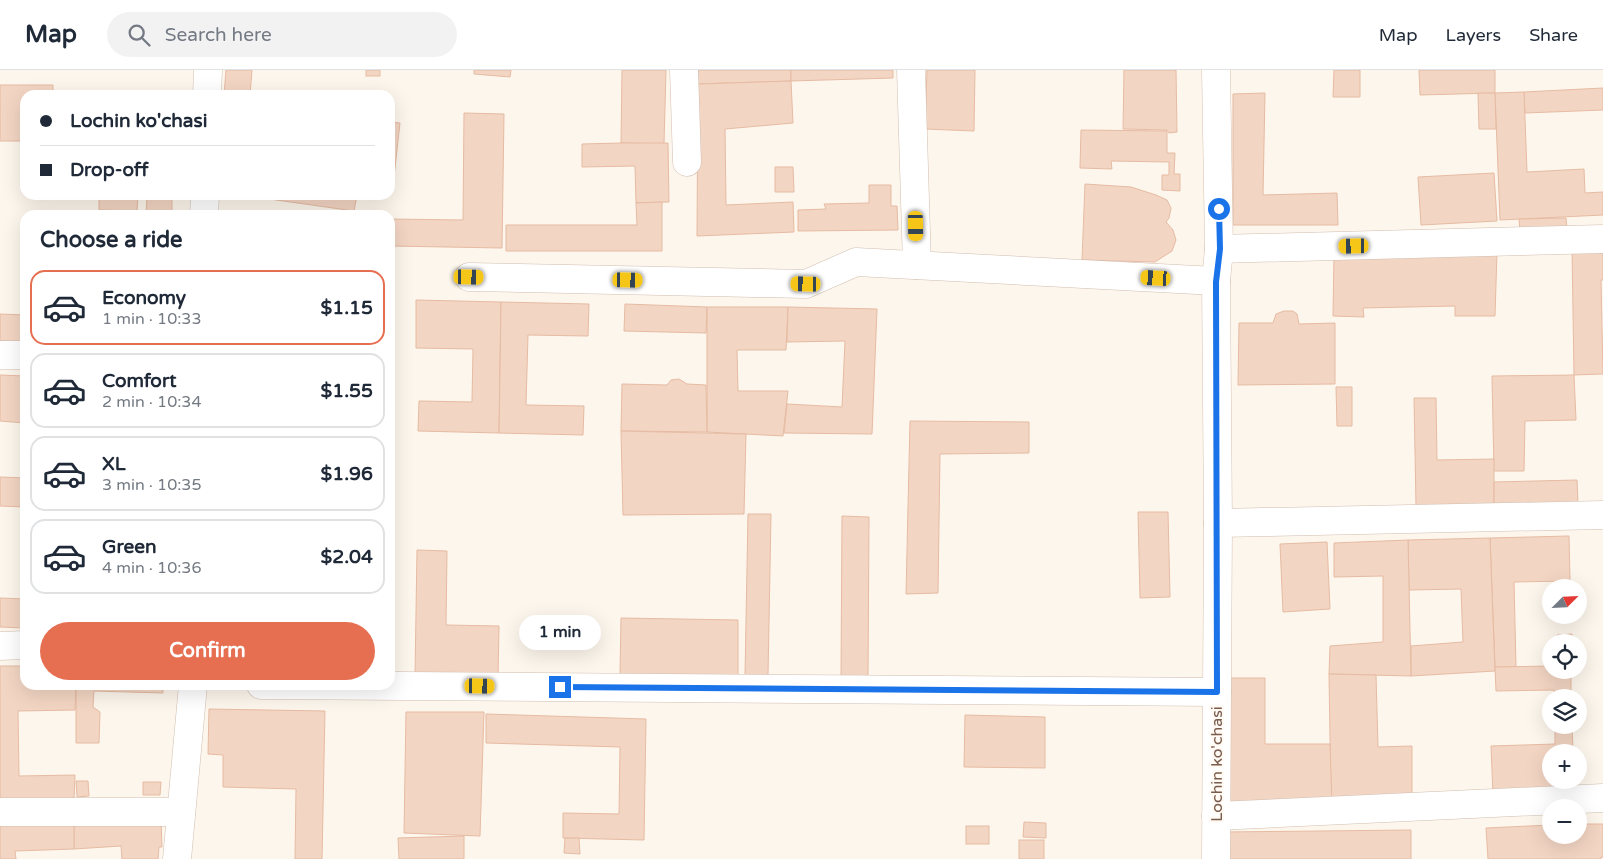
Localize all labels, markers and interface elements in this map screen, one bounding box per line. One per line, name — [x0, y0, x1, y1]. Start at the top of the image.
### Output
search box — [107, 12, 457, 57]
text: Map — [25, 20, 77, 49]
icon: search — [125, 21, 153, 49]
text: Search here — [165, 24, 272, 46]
text: Map — [1379, 24, 1418, 46]
text: Layers — [1446, 24, 1501, 46]
text: Share — [1529, 24, 1578, 46]
text: Lochin ko'chasi — [70, 110, 207, 132]
text: Drop-off — [70, 159, 149, 181]
route start — [1208, 198, 1230, 220]
car — [908, 211, 923, 241]
text: Choose a ride — [40, 227, 183, 253]
car — [1338, 238, 1369, 254]
car — [453, 269, 484, 285]
car — [1140, 270, 1171, 286]
car — [612, 272, 643, 288]
car — [790, 276, 821, 292]
icon: car — [42, 285, 87, 330]
text: Economy — [102, 287, 186, 309]
text: $1.15 — [321, 297, 373, 319]
text: 1 min · 10:33 — [102, 309, 201, 329]
icon: car — [42, 368, 87, 413]
text: Comfort — [102, 370, 176, 392]
text: $1.55 — [321, 380, 373, 402]
text: 2 min · 10:34 — [102, 392, 201, 412]
icon: car — [42, 451, 87, 496]
text: XL — [102, 453, 126, 475]
text: $1.96 — [321, 463, 373, 485]
text: 3 min · 10:35 — [102, 475, 201, 495]
icon: car — [42, 534, 87, 579]
text: Green — [102, 536, 156, 558]
text: $2.04 — [321, 546, 373, 568]
text: 4 min · 10:36 — [102, 558, 201, 578]
north arrow — [1542, 579, 1588, 624]
map controls — [1542, 579, 1587, 844]
callout: 1 min — [519, 614, 601, 650]
button: Confirm — [40, 622, 375, 680]
text: 1 min — [539, 622, 581, 642]
button: locate — [1542, 634, 1587, 679]
route end — [549, 676, 571, 698]
car — [464, 678, 495, 694]
button: layers — [1542, 689, 1587, 734]
street label: Lochin ko'chasi — [1207, 706, 1227, 822]
button: + — [1542, 744, 1587, 789]
button: − — [1542, 799, 1587, 844]

